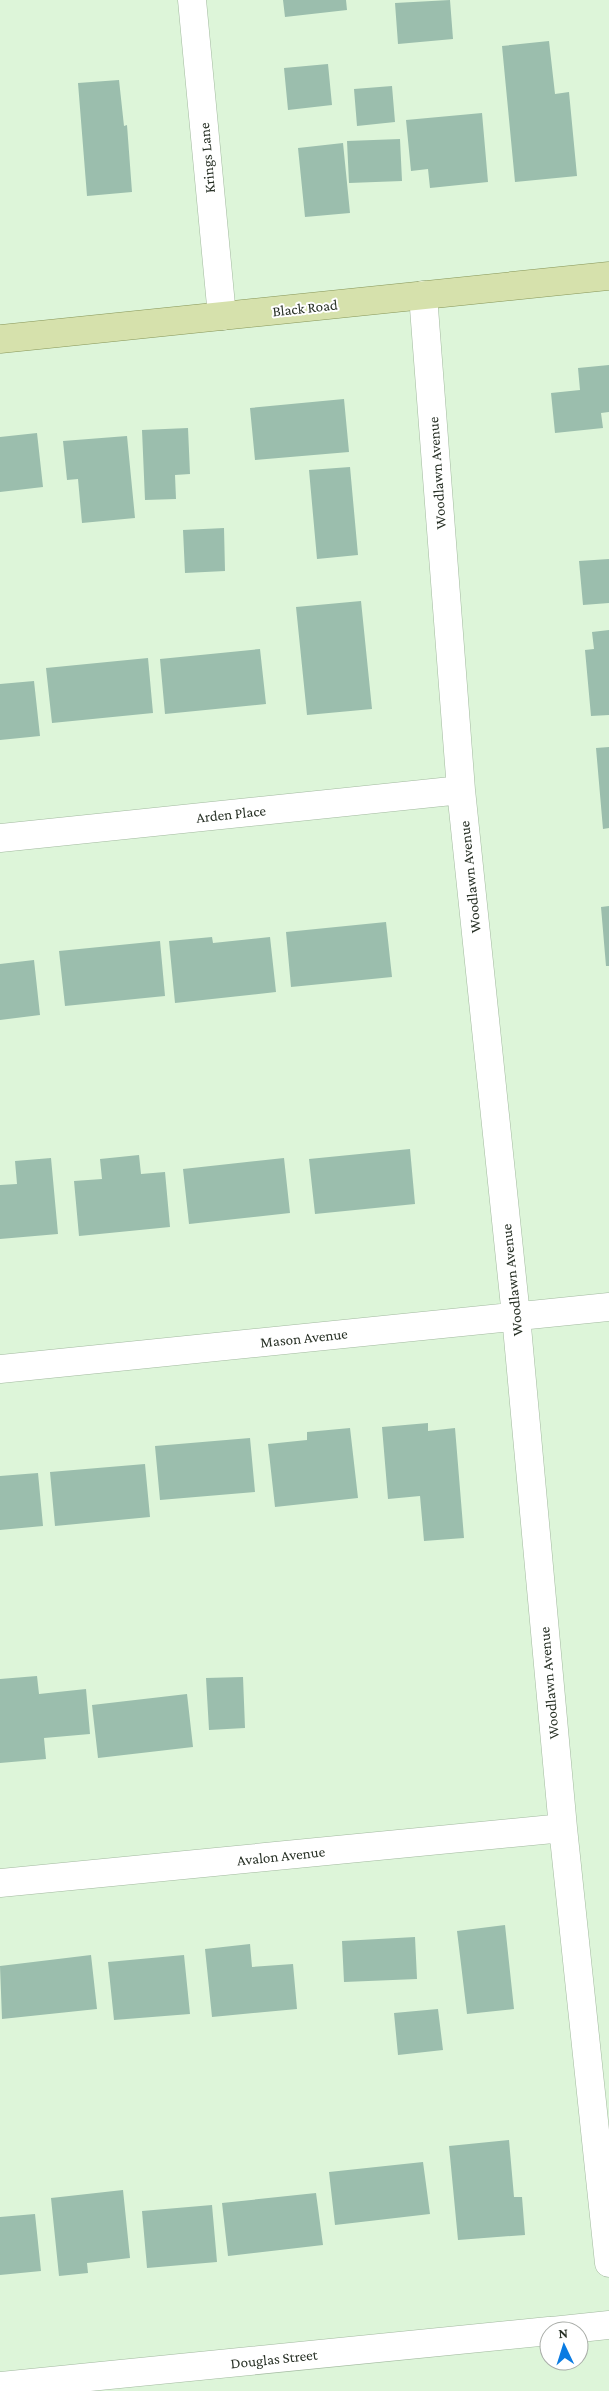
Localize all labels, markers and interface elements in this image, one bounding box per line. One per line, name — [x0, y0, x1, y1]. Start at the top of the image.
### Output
street label: Krings Lane — [196, 122, 219, 194]
street label: Black Road — [272, 297, 339, 319]
street label: Woodlawn Avenue — [425, 416, 449, 530]
street label: Arden Place — [195, 802, 267, 826]
street label: Woodlawn Avenue — [456, 820, 484, 934]
street label: Woodlawn Avenue — [498, 1223, 526, 1337]
street label: Mason Avenue — [260, 1325, 349, 1351]
street label: Woodlawn Avenue — [536, 1626, 562, 1740]
street label: Avalon Avenue — [236, 1843, 326, 1869]
north arrow — [539, 2321, 589, 2371]
text: N — [558, 2325, 569, 2341]
street label: Douglas Street — [230, 2346, 319, 2373]

